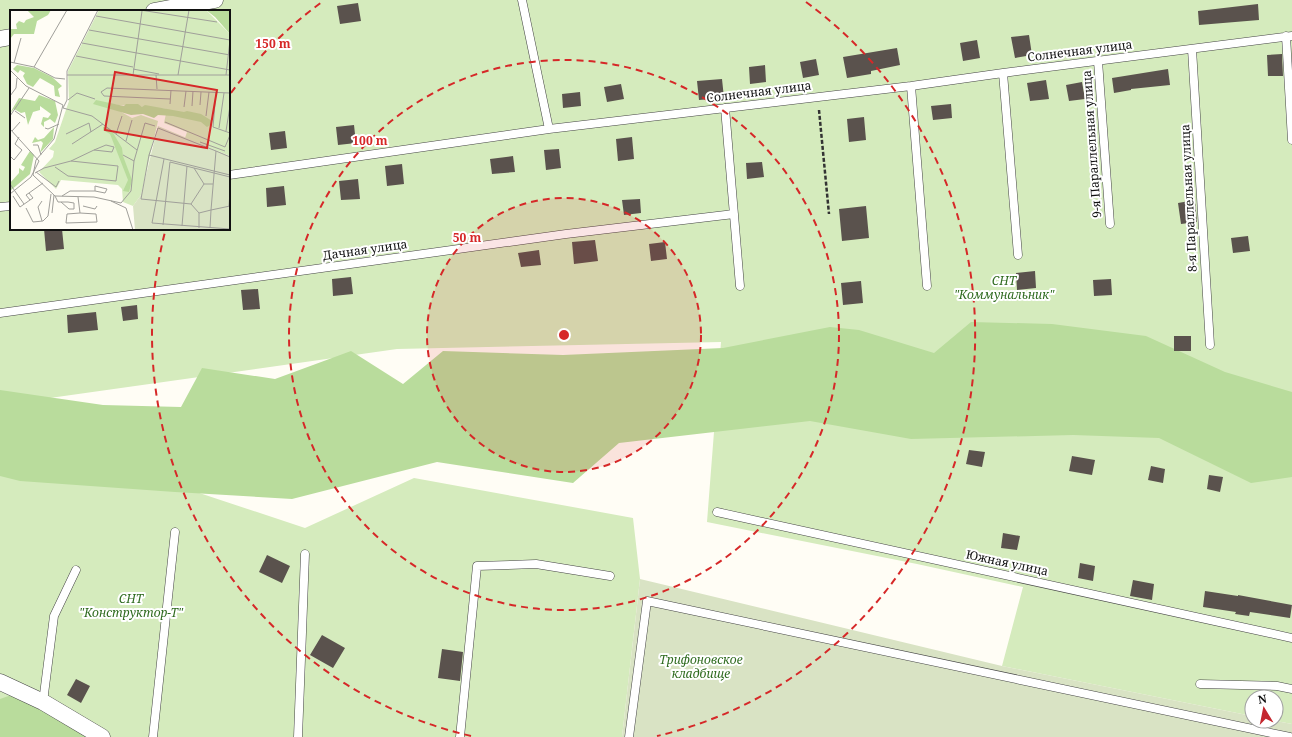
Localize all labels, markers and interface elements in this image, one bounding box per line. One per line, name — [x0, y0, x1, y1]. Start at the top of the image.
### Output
inset map — [10, 10, 230, 230]
text: 150 m — [255, 35, 291, 52]
street label: Солнечная улица — [1026, 36, 1134, 65]
street label: 9-я Параллельная улица — [1078, 69, 1105, 218]
street label: Солнечная улица — [705, 77, 813, 106]
street label: 8-я Параллельная улица — [1176, 124, 1201, 272]
text: 100 m — [352, 132, 388, 149]
text: 50 m — [453, 229, 481, 246]
street label: Дачная улица — [322, 235, 408, 264]
park label: СНТ "Коммунальник" — [954, 272, 1055, 303]
centre of rings — [557, 328, 571, 342]
street label: Южная улица — [964, 545, 1050, 580]
park label: СНТ "Конструктор-Т" — [79, 590, 184, 621]
park label: Трифоновское кладбище — [659, 651, 743, 682]
north arrow — [1244, 689, 1284, 729]
text: N — [1257, 690, 1268, 707]

